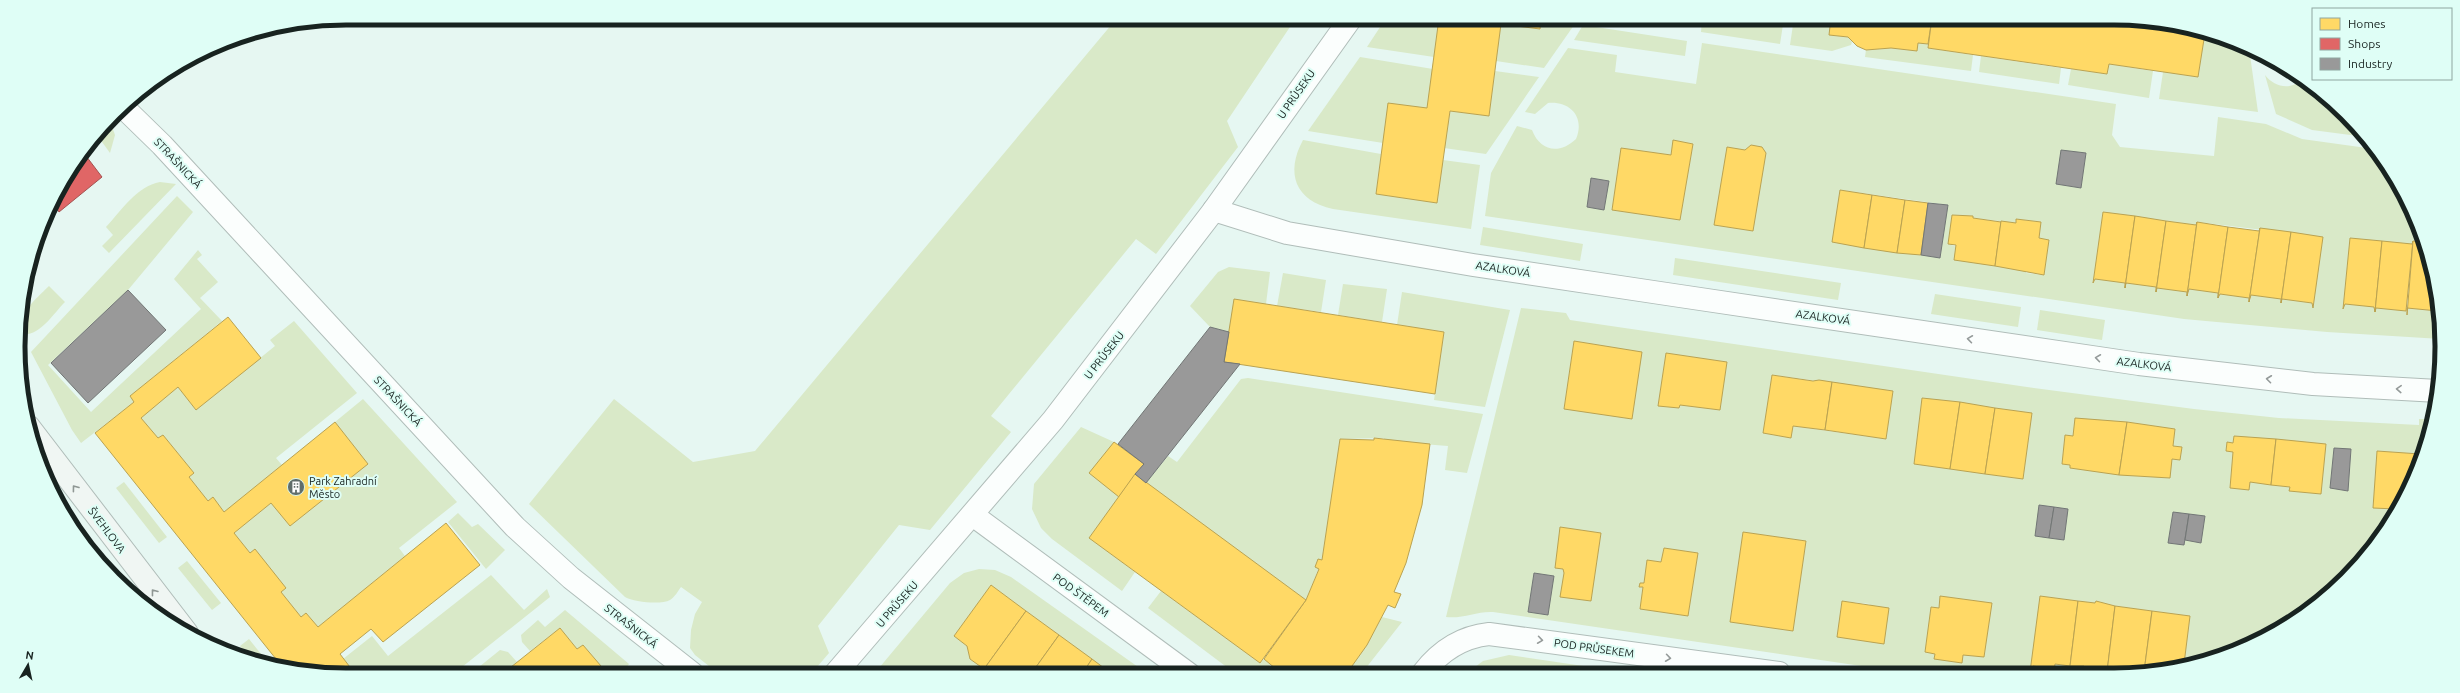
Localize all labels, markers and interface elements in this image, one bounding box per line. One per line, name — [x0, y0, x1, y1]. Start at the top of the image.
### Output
legend — [2312, 8, 2452, 80]
text: Homes — [2348, 17, 2386, 30]
text: Shops — [2348, 37, 2380, 50]
text: Industry — [2348, 57, 2393, 70]
street label: U PRŮSEKU — [1274, 67, 1317, 121]
street label: STRAŠNICKÁ — [152, 135, 205, 191]
street label: AZALKOVÁ — [1475, 258, 1532, 279]
street label: AZALKOVÁ — [1795, 306, 1852, 327]
street label: U PRŮSEKU — [1081, 328, 1126, 381]
one-way arrow — [1967, 335, 1973, 344]
one-way arrow — [2095, 354, 2102, 363]
street label: AZALKOVÁ — [2116, 354, 2173, 373]
street label: STRAŠNICKÁ — [372, 373, 425, 429]
one-way arrow — [2266, 375, 2272, 384]
one-way arrow — [2396, 385, 2402, 393]
place label: Park Zahradní Město — [309, 475, 377, 500]
building icon: Park Zahradní Město — [286, 477, 306, 497]
one-way arrow — [73, 485, 80, 492]
street label: ŠVEHLOVA — [86, 504, 129, 556]
street label: POD ŠTĚPEM — [1051, 570, 1112, 619]
street label: U PRŮSEKU — [873, 578, 920, 629]
one-way arrow — [152, 589, 159, 596]
street label: STRAŠNICKÁ — [602, 601, 661, 651]
one-way arrow — [1537, 635, 1543, 644]
street label: POD PRŮSEKEM — [1553, 635, 1635, 660]
north arrow — [8, 645, 48, 685]
text: N — [25, 649, 35, 662]
one-way arrow — [1665, 653, 1672, 662]

